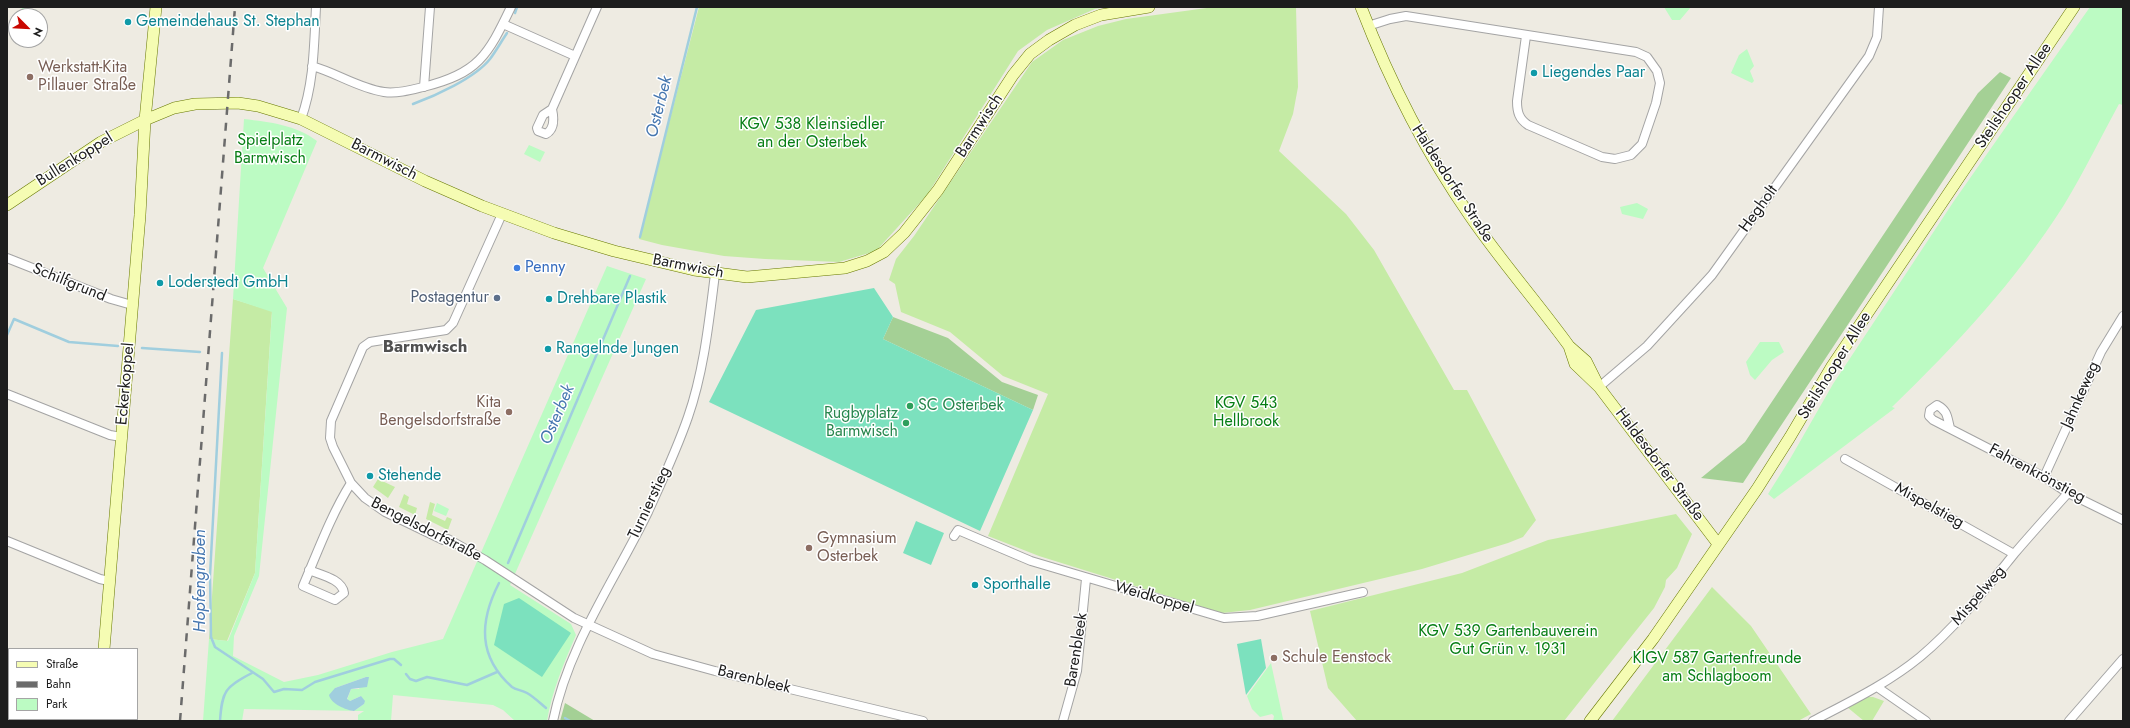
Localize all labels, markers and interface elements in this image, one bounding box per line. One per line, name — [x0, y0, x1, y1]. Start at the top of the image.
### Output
north arrow — [8, 8, 48, 48]
place label: Gemeindehaus St. Stephan — [136, 12, 320, 32]
marker: Gemeindehaus St. Stephan — [123, 17, 133, 27]
text: N — [29, 25, 47, 40]
street label: Steilshooper Allee — [1972, 40, 2056, 152]
place label: Werkstatt-Kita Pillauer Straße — [38, 58, 136, 96]
place label: Liegendes Paar — [1542, 63, 1645, 83]
marker: Liegendes Paar — [1529, 68, 1539, 78]
marker: Werkstatt-Kita Pillauer Straße — [25, 72, 35, 82]
water label: Osterbek — [642, 74, 678, 140]
street label: Barmwisch — [952, 91, 1008, 161]
park label: KGV 538 Kleinsiedler an der Osterbek — [739, 115, 885, 153]
street label: Haldesdorfer Straße — [1407, 122, 1497, 246]
street label: Bullenkoppel — [33, 129, 117, 191]
park label: Spielplatz Barmwisch — [234, 131, 306, 169]
street label: Barmwisch — [348, 135, 420, 185]
street label: Hegholt — [1736, 182, 1782, 236]
street label: Barmwisch — [651, 251, 725, 283]
place label: Penny — [525, 258, 565, 278]
street label: Schilfgrund — [29, 260, 109, 306]
marker: Penny — [512, 263, 522, 273]
place label: Loderstedt GmbH — [168, 273, 289, 293]
marker: Loderstedt GmbH — [155, 278, 165, 288]
place label: Postagentur — [411, 288, 489, 308]
place label: Drehbare Plastik — [557, 289, 667, 309]
marker: Postagentur — [492, 293, 502, 303]
marker: Drehbare Plastik — [544, 294, 554, 304]
street label: Steilshooper Allee — [1794, 309, 1876, 423]
district label: Barmwisch — [383, 338, 467, 358]
place label: Rangelnde Jungen — [556, 339, 679, 359]
street label: Eckerkoppel — [113, 342, 139, 426]
marker: Rangelnde Jungen — [543, 344, 553, 354]
street label: Jahnkeweg — [2058, 359, 2104, 431]
water label: Osterbek — [536, 382, 580, 448]
place label: Kita Bengelsdorfstraße — [379, 393, 501, 431]
park label: KGV 543 Hellbrook — [1213, 394, 1279, 432]
place label: SC Osterbek — [918, 396, 1004, 416]
marker: SC Osterbek — [905, 401, 915, 411]
place label: Rugbyplatz Barmwisch — [824, 404, 898, 442]
street label: Haldesdorfer Straße — [1610, 405, 1708, 525]
marker: Kita Bengelsdorfstraße — [504, 407, 514, 417]
marker: Rugbyplatz Barmwisch — [901, 418, 911, 428]
street label: Fahrenkrönstieg — [1985, 440, 2089, 508]
street label: Turnierstieg — [625, 464, 675, 542]
place label: Stehende — [378, 466, 441, 486]
marker: Stehende — [365, 471, 375, 481]
street label: Mispelstieg — [1891, 479, 1967, 533]
street label: Bengelsdorfstraße — [367, 494, 485, 566]
water label: Hopfengraben — [191, 529, 211, 633]
place label: Gymnasium Osterbek — [817, 529, 897, 567]
marker: Gymnasium Osterbek — [804, 543, 814, 553]
street label: Mispelweg — [1948, 562, 2010, 630]
place label: Sporthalle — [983, 575, 1051, 595]
street label: Weidkoppel — [1112, 578, 1196, 618]
marker: Sporthalle — [970, 580, 980, 590]
street label: Barenbleek — [1062, 612, 1092, 688]
park label: KGV 539 Gartenbauverein Gut Grün v. 1931 — [1418, 622, 1598, 660]
legend — [8, 648, 138, 720]
place label: Schule Eenstock — [1282, 648, 1391, 668]
park label: KlGV 587 Gartenfreunde am Schlagboom — [1632, 649, 1802, 687]
marker: Schule Eenstock — [1269, 653, 1279, 663]
text: Straße — [46, 655, 78, 673]
street label: Barenbleek — [715, 662, 793, 698]
text: Bahn — [46, 675, 71, 693]
text: Park — [46, 695, 67, 713]

